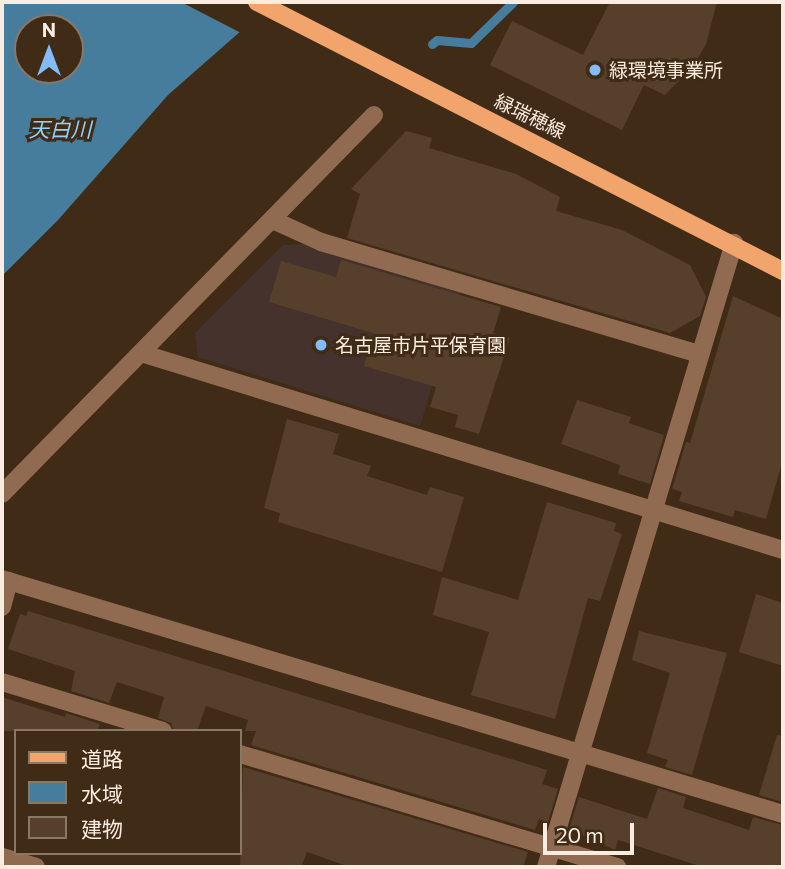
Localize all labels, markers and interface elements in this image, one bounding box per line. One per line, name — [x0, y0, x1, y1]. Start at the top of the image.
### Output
north arrow — [14, 14, 84, 84]
text: N — [42, 18, 56, 41]
place label: 緑環境事業所 — [609, 59, 723, 81]
marker: 緑環境事業所 — [587, 62, 603, 78]
street label: 緑瑞穂線 — [491, 89, 569, 143]
water label: 天白川 — [29, 116, 91, 142]
place label: 名古屋市片平保育園 — [335, 334, 506, 356]
marker: 名古屋市片平保育園 — [313, 337, 329, 353]
legend — [14, 729, 242, 855]
text: 道路 — [81, 746, 123, 771]
text: 水域 — [81, 781, 123, 806]
scale bar — [547, 810, 638, 854]
text: 建物 — [81, 816, 123, 841]
text: 20 m — [556, 822, 604, 847]

